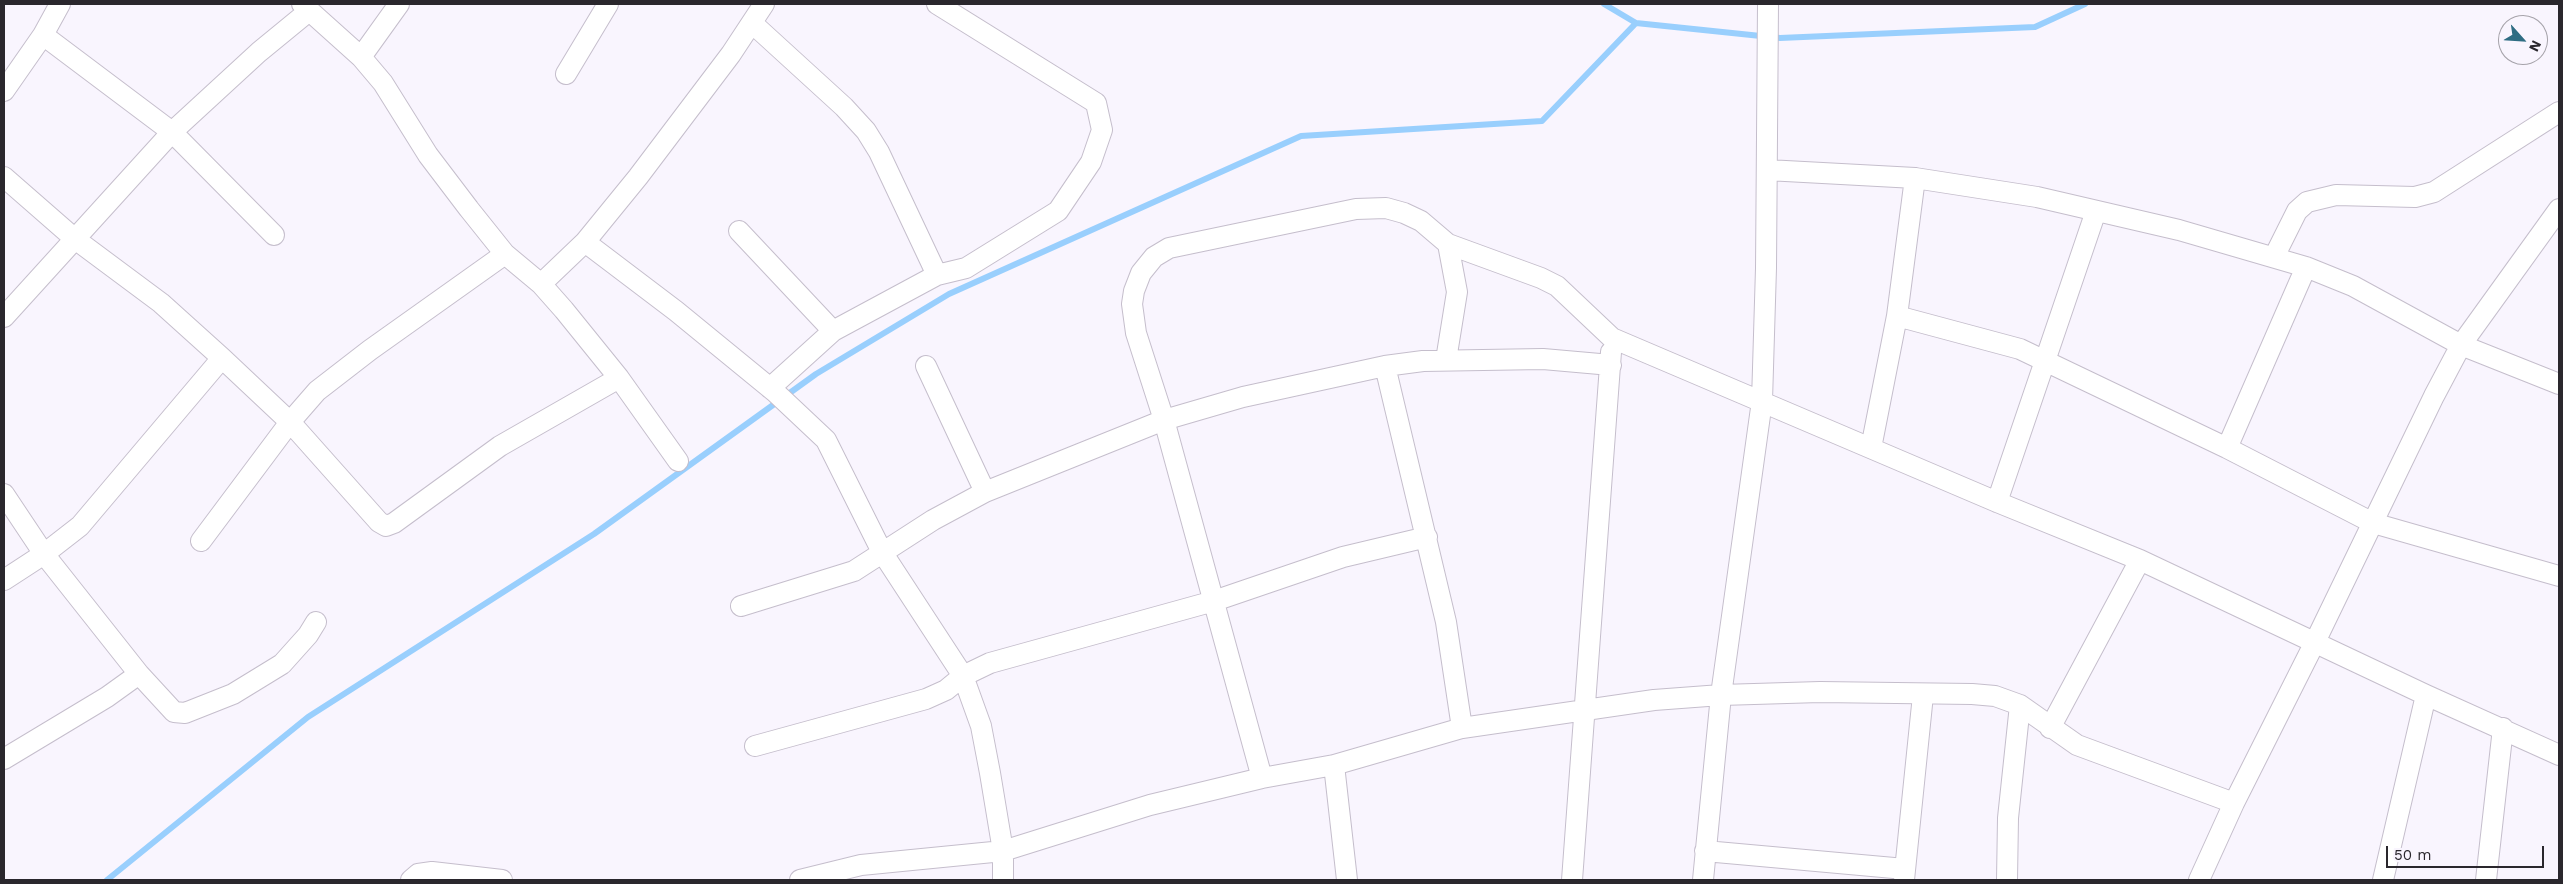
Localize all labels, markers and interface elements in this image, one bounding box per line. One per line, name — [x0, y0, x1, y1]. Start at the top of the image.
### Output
north arrow — [2498, 15, 2548, 65]
text: N — [2526, 38, 2545, 54]
scale bar — [2388, 836, 2546, 868]
text: 50 m — [2394, 846, 2431, 864]

